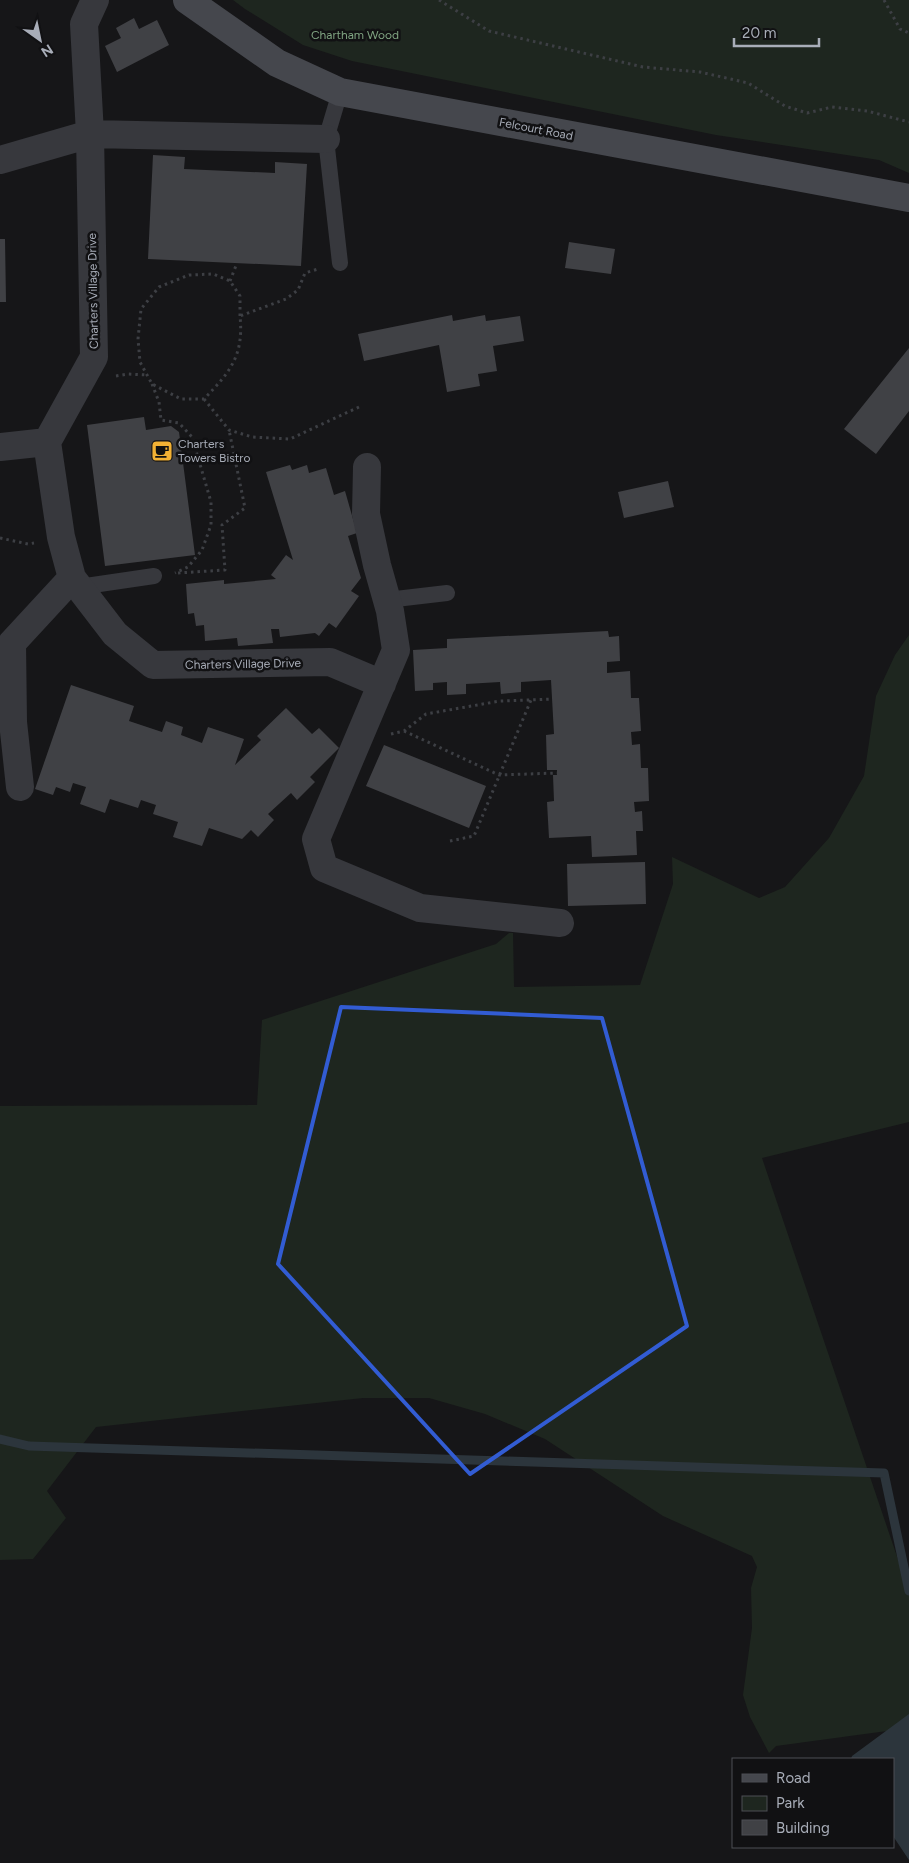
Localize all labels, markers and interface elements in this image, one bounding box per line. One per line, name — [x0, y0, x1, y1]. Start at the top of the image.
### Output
north arrow — [15, 15, 65, 65]
scale bar — [734, 15, 819, 47]
text: 20 m — [742, 24, 776, 42]
park label: Chartham Wood — [311, 28, 399, 42]
text: N — [38, 40, 56, 61]
street label: Felcourt Road — [498, 115, 574, 143]
street label: Charters Village Drive — [85, 232, 101, 349]
place label: Charters Towers Bistro — [178, 437, 250, 465]
cafe icon: Charters Towers Bistro — [150, 439, 174, 463]
street label: Charters Village Drive — [185, 656, 302, 672]
legend — [732, 1758, 894, 1848]
text: Road — [776, 1769, 811, 1787]
text: Park — [776, 1794, 805, 1812]
text: Building — [776, 1819, 830, 1837]

